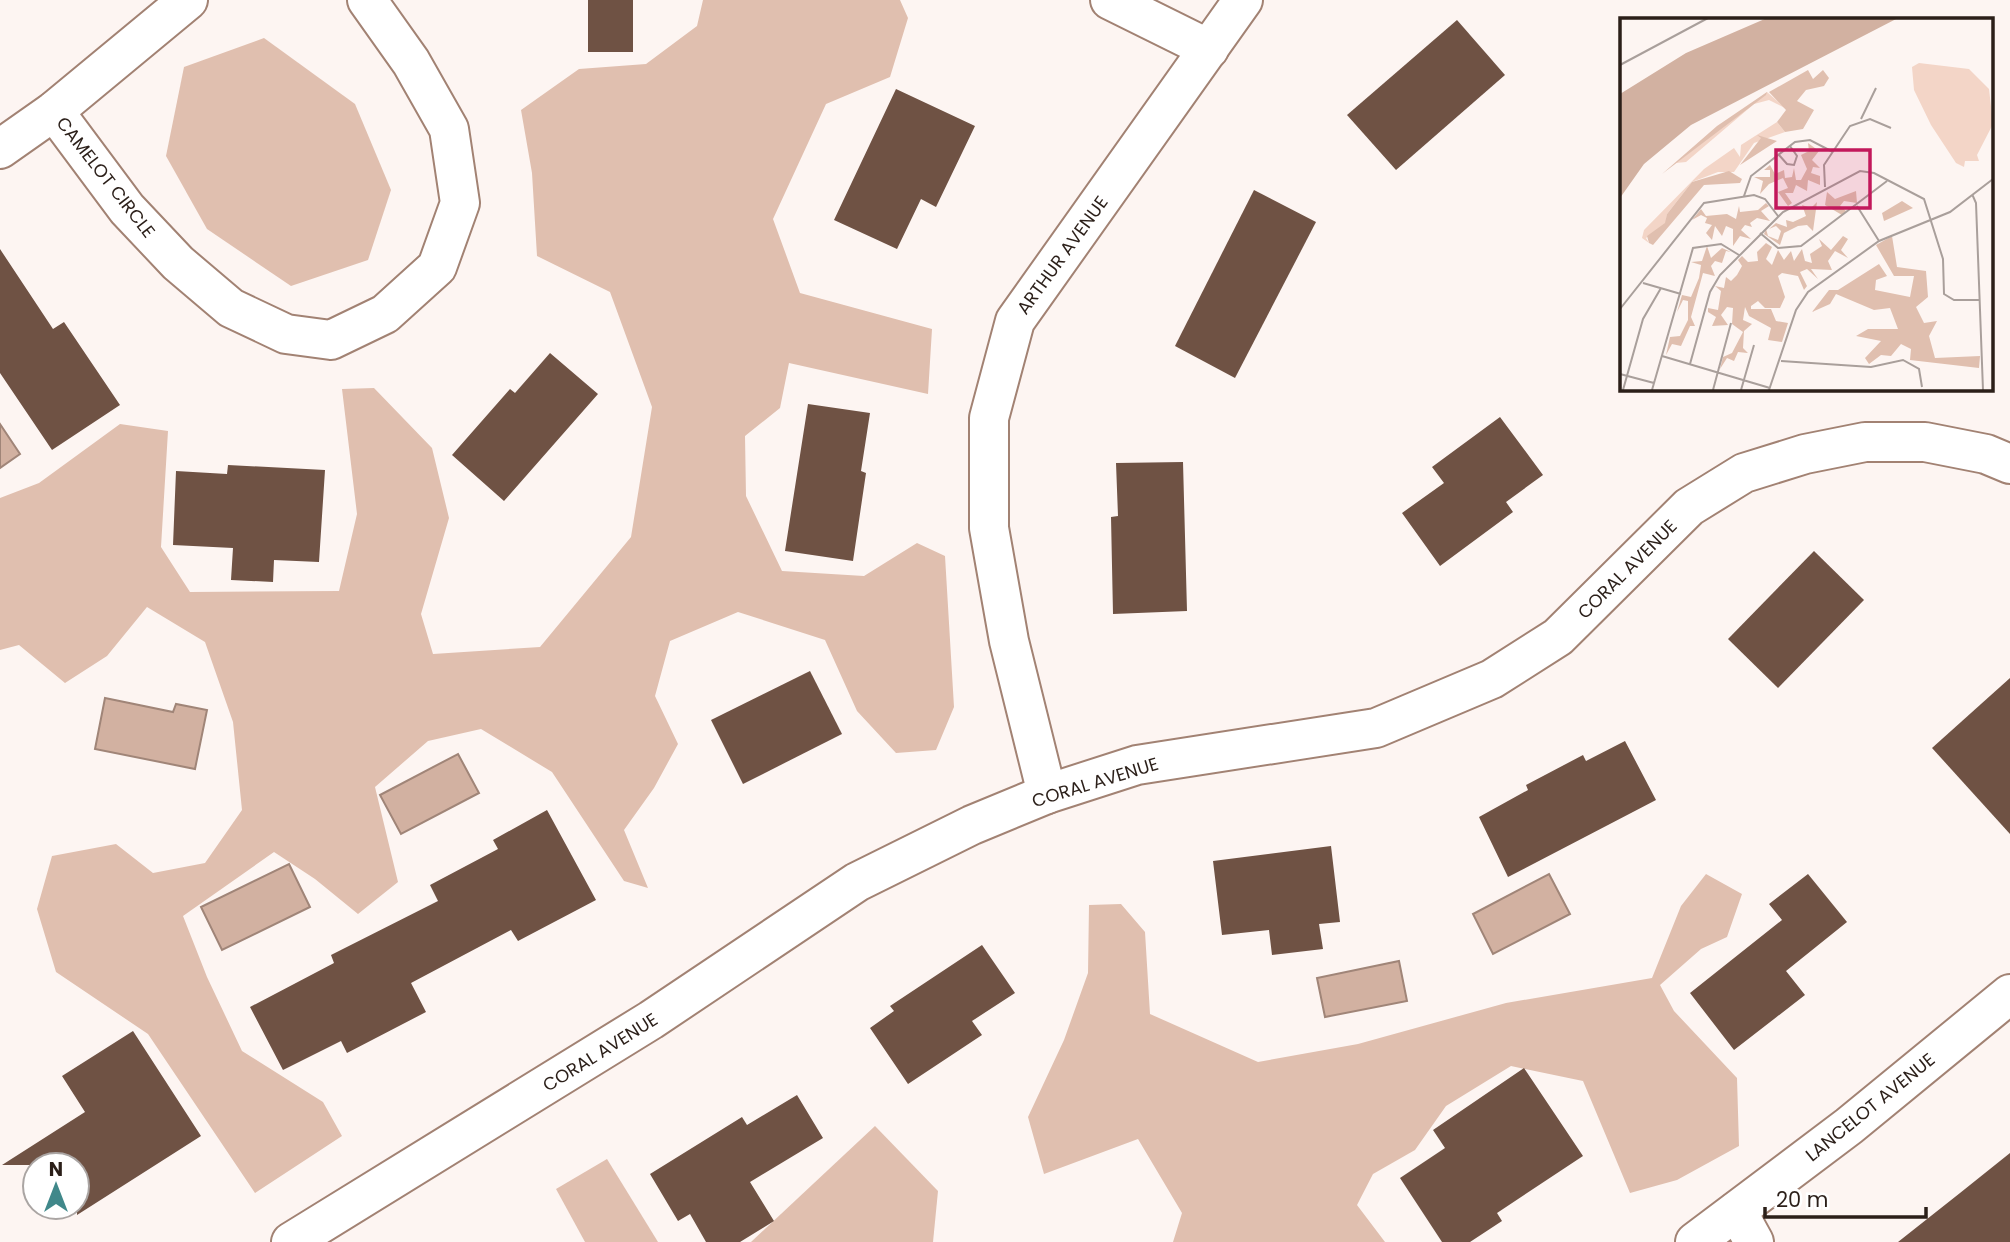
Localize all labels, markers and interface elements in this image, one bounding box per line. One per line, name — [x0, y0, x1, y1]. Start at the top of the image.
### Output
inset map — [1620, 18, 1993, 390]
street label: CAMELOT CIRCLE — [51, 111, 161, 243]
street label: ARTHUR AVENUE — [1011, 191, 1113, 319]
street label: CORAL AVENUE — [1572, 514, 1682, 624]
street label: CORAL AVENUE — [1029, 751, 1161, 813]
street label: CORAL AVENUE — [538, 1007, 662, 1097]
street label: LANCELOT AVENUE — [1800, 1047, 1940, 1167]
north arrow — [21, 1151, 91, 1221]
text: N — [49, 1156, 63, 1183]
scale bar — [1765, 1176, 1926, 1220]
text: 20 m — [1776, 1185, 1829, 1214]

